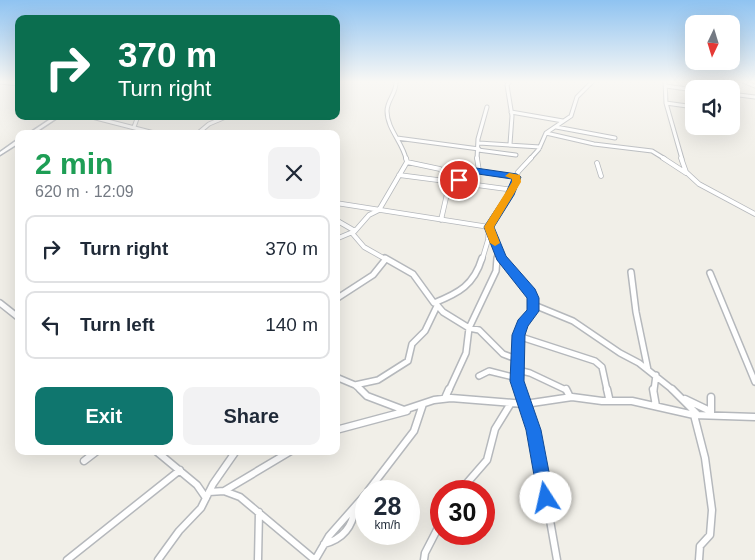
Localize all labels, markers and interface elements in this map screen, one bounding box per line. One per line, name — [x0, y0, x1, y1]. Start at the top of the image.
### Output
north arrow — [685, 15, 740, 70]
map controls — [685, 15, 740, 135]
icon: right — [35, 35, 100, 100]
text: 370 m — [118, 35, 217, 74]
text: Turn right — [118, 76, 211, 101]
button: sound — [685, 80, 740, 135]
text: 2 min — [35, 147, 113, 180]
button: close — [268, 147, 320, 199]
pin — [438, 159, 480, 201]
icon: arrive — [445, 166, 473, 194]
text: 620 m · 12:09 — [35, 183, 134, 200]
icon: right — [37, 235, 65, 263]
text: Turn right — [80, 238, 168, 259]
text: 370 m — [265, 238, 318, 259]
icon: left — [37, 311, 65, 339]
text: Turn left — [80, 314, 155, 335]
text: 140 m — [265, 314, 318, 335]
button: Exit — [35, 387, 173, 445]
button: Share — [183, 387, 320, 445]
position arrow — [519, 471, 571, 523]
speed limit sign: 30 — [430, 480, 495, 545]
text: 28 — [374, 492, 401, 520]
text: km/h — [374, 518, 401, 532]

